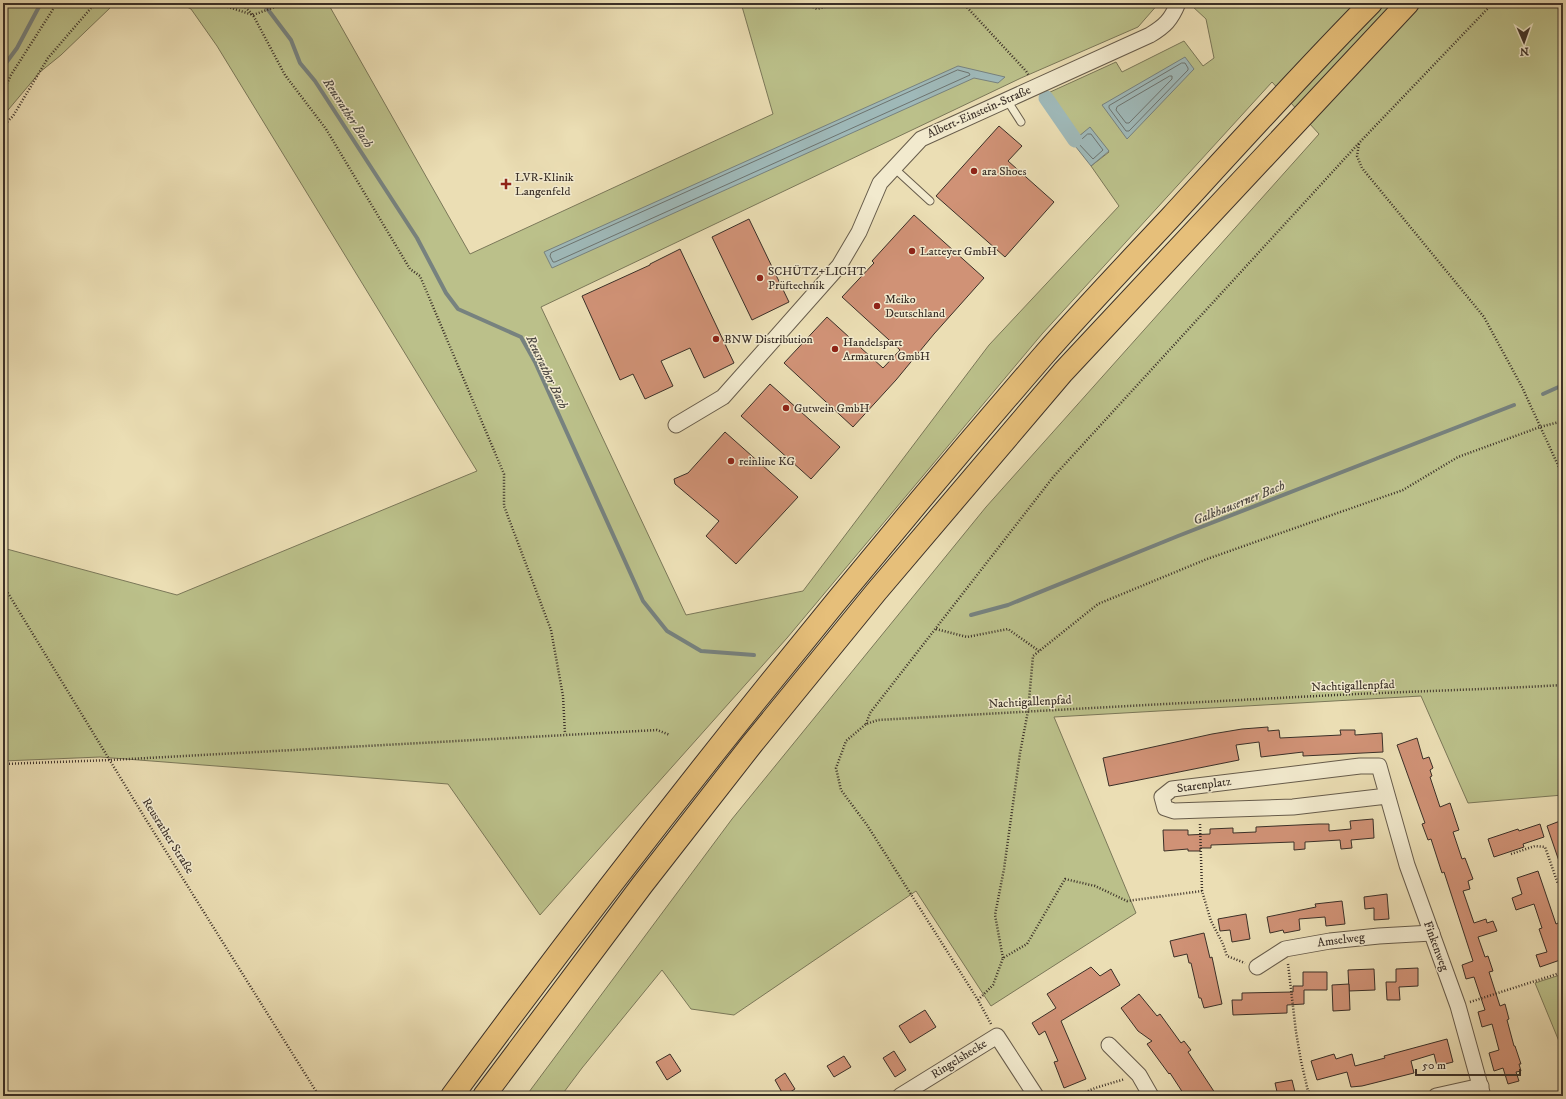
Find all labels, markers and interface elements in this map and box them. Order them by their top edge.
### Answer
north arrow [1504,22,1544,62]
text: N [1520,44,1529,58]
water label: Reusrather Bach [319,74,377,151]
street label: Albert-Einstein-Straße [925,82,1033,142]
place label: ara Shoes [982,164,1027,179]
marker: ara Shoes [969,166,979,176]
place label: LVR-Klinik Langenfeld [515,170,574,199]
marker: LVR-Klinik Langenfeld [500,178,512,190]
place label: Latteyer GmbH [920,244,997,259]
marker: Latteyer GmbH [907,246,917,256]
place label: SCHÜTZ+LICHT Prüftechnik [768,264,866,293]
marker: SCHÜTZ+LICHT Prüftechnik [755,273,765,283]
place label: Meiko Deutschland [885,292,945,321]
marker: Meiko Deutschland [872,301,882,311]
water label: Reusrather Bach [522,332,572,412]
place label: BNW Distribution [724,332,814,347]
marker: BNW Distribution [711,334,721,344]
place label: Handelspart Armaturen GmbH [843,335,930,364]
marker: Handelspart Armaturen GmbH [830,344,840,354]
place label: Gutwein GmbH [794,401,870,416]
marker: Gutwein GmbH [781,403,791,413]
place label: reinline KG [739,454,795,469]
marker: reinline KG [726,456,736,466]
water label: Galkhauserner Bach [1191,477,1287,529]
street label: Nachtigallenpfad [1311,677,1395,695]
street label: Nachtigallenpfad [988,692,1072,712]
street label: Starenplatz [1176,774,1232,796]
street label: Reusrather Straße [139,795,197,877]
street label: Finkenweg [1420,919,1452,973]
street label: Amselweg [1316,930,1366,950]
street label: Ringelshecke [928,1036,990,1082]
scale bar [1416,1051,1520,1077]
text: 50 m [1422,1058,1446,1073]

